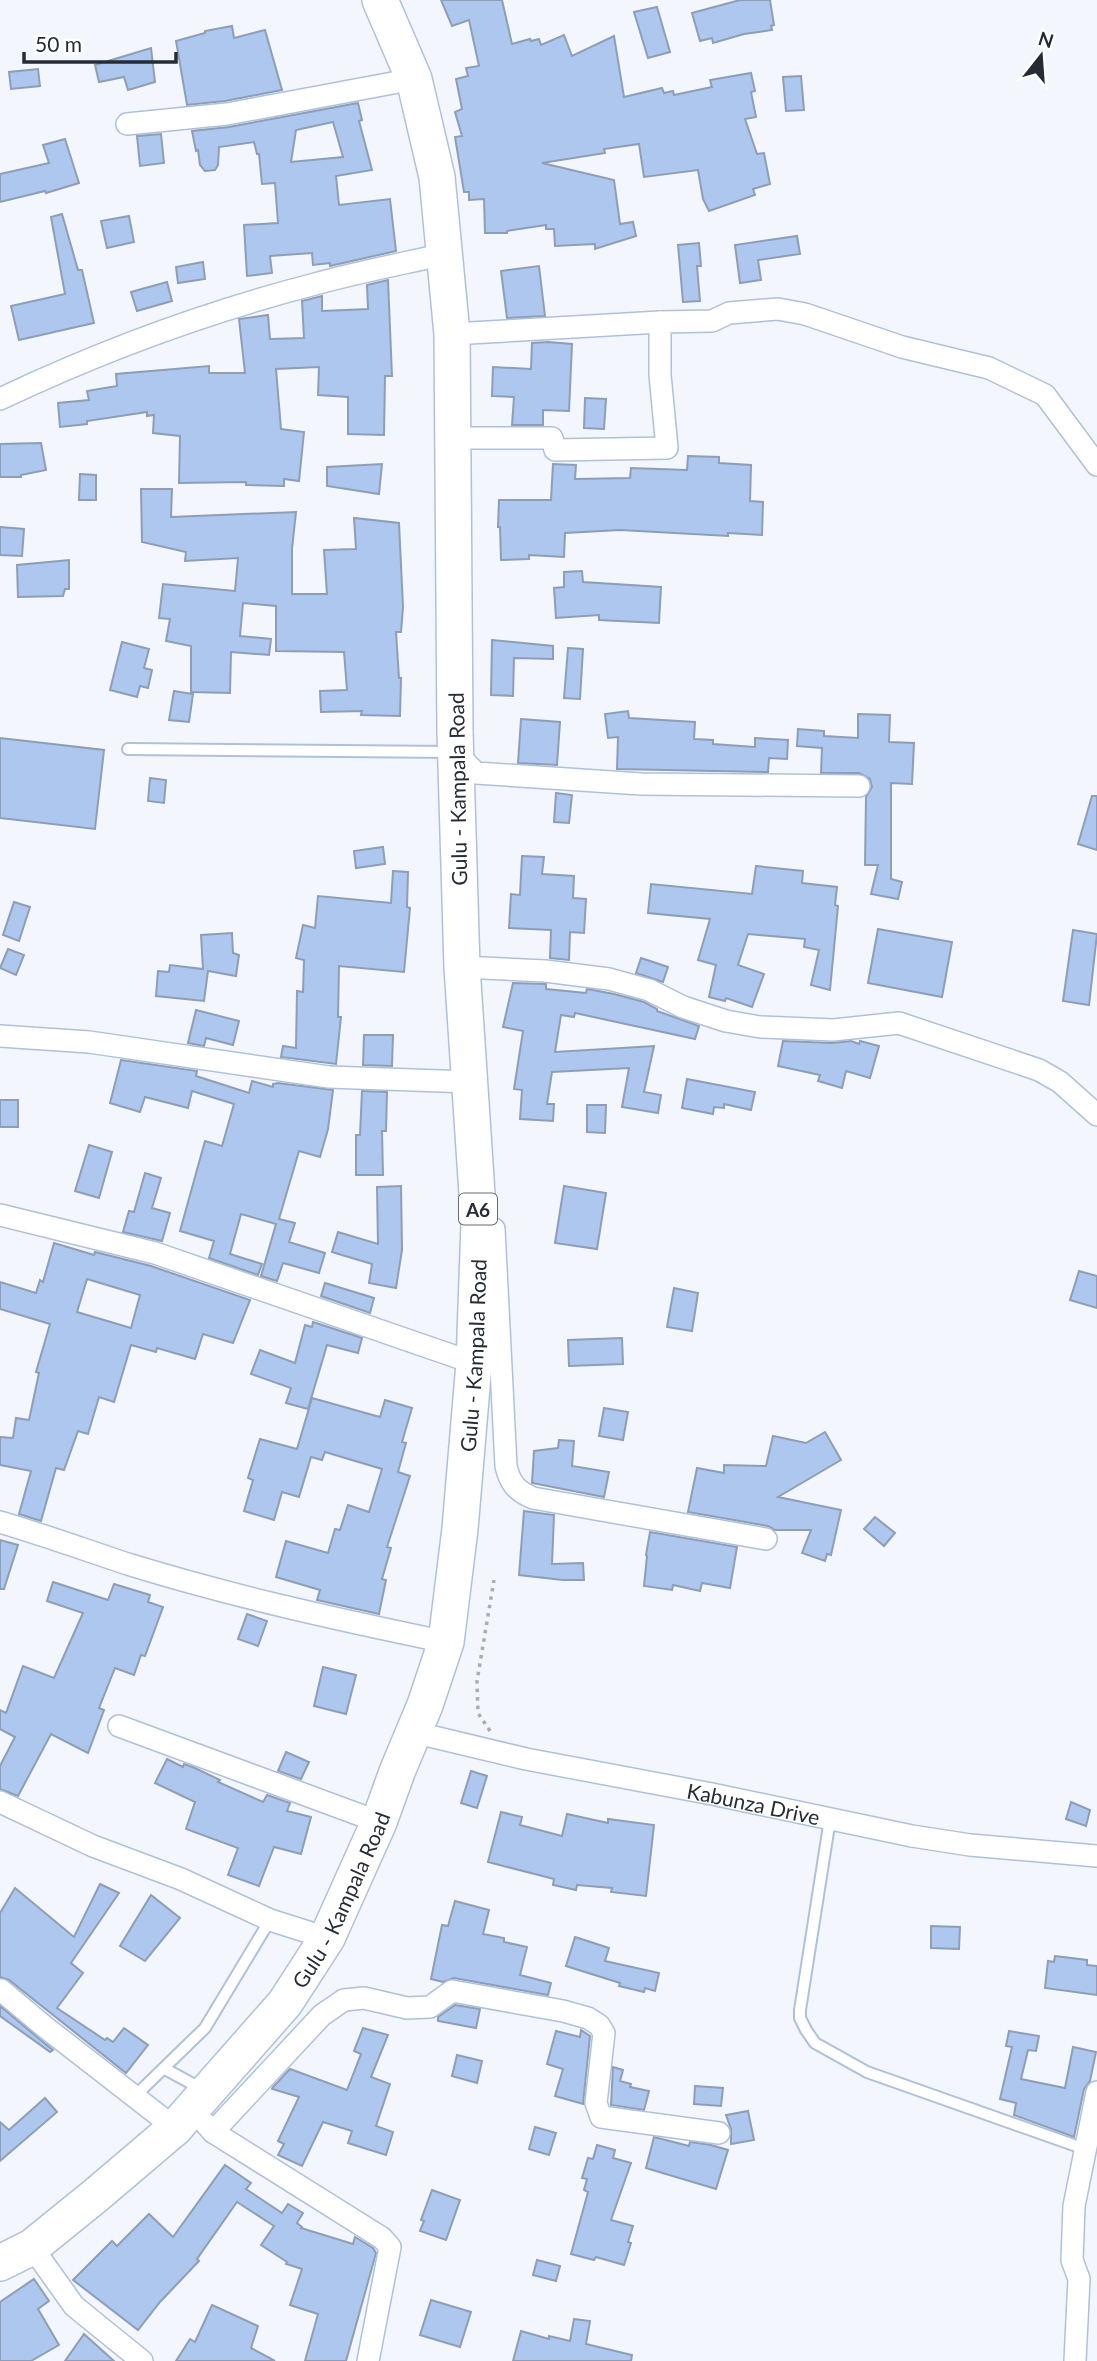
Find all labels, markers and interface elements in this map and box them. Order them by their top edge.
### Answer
scale bar [24,21,177,65]
north arrow [1006,21,1076,91]
text: N [1036,26,1056,52]
text: 50 m [35,31,82,56]
street label: Gulu - Kampala Road [443,692,471,886]
road number: A6 [459,1194,497,1224]
street label: Gulu - Kampala Road [454,1258,490,1453]
street label: Kabunza Drive [685,1777,822,1829]
street label: Gulu - Kampala Road [286,1809,394,1992]

